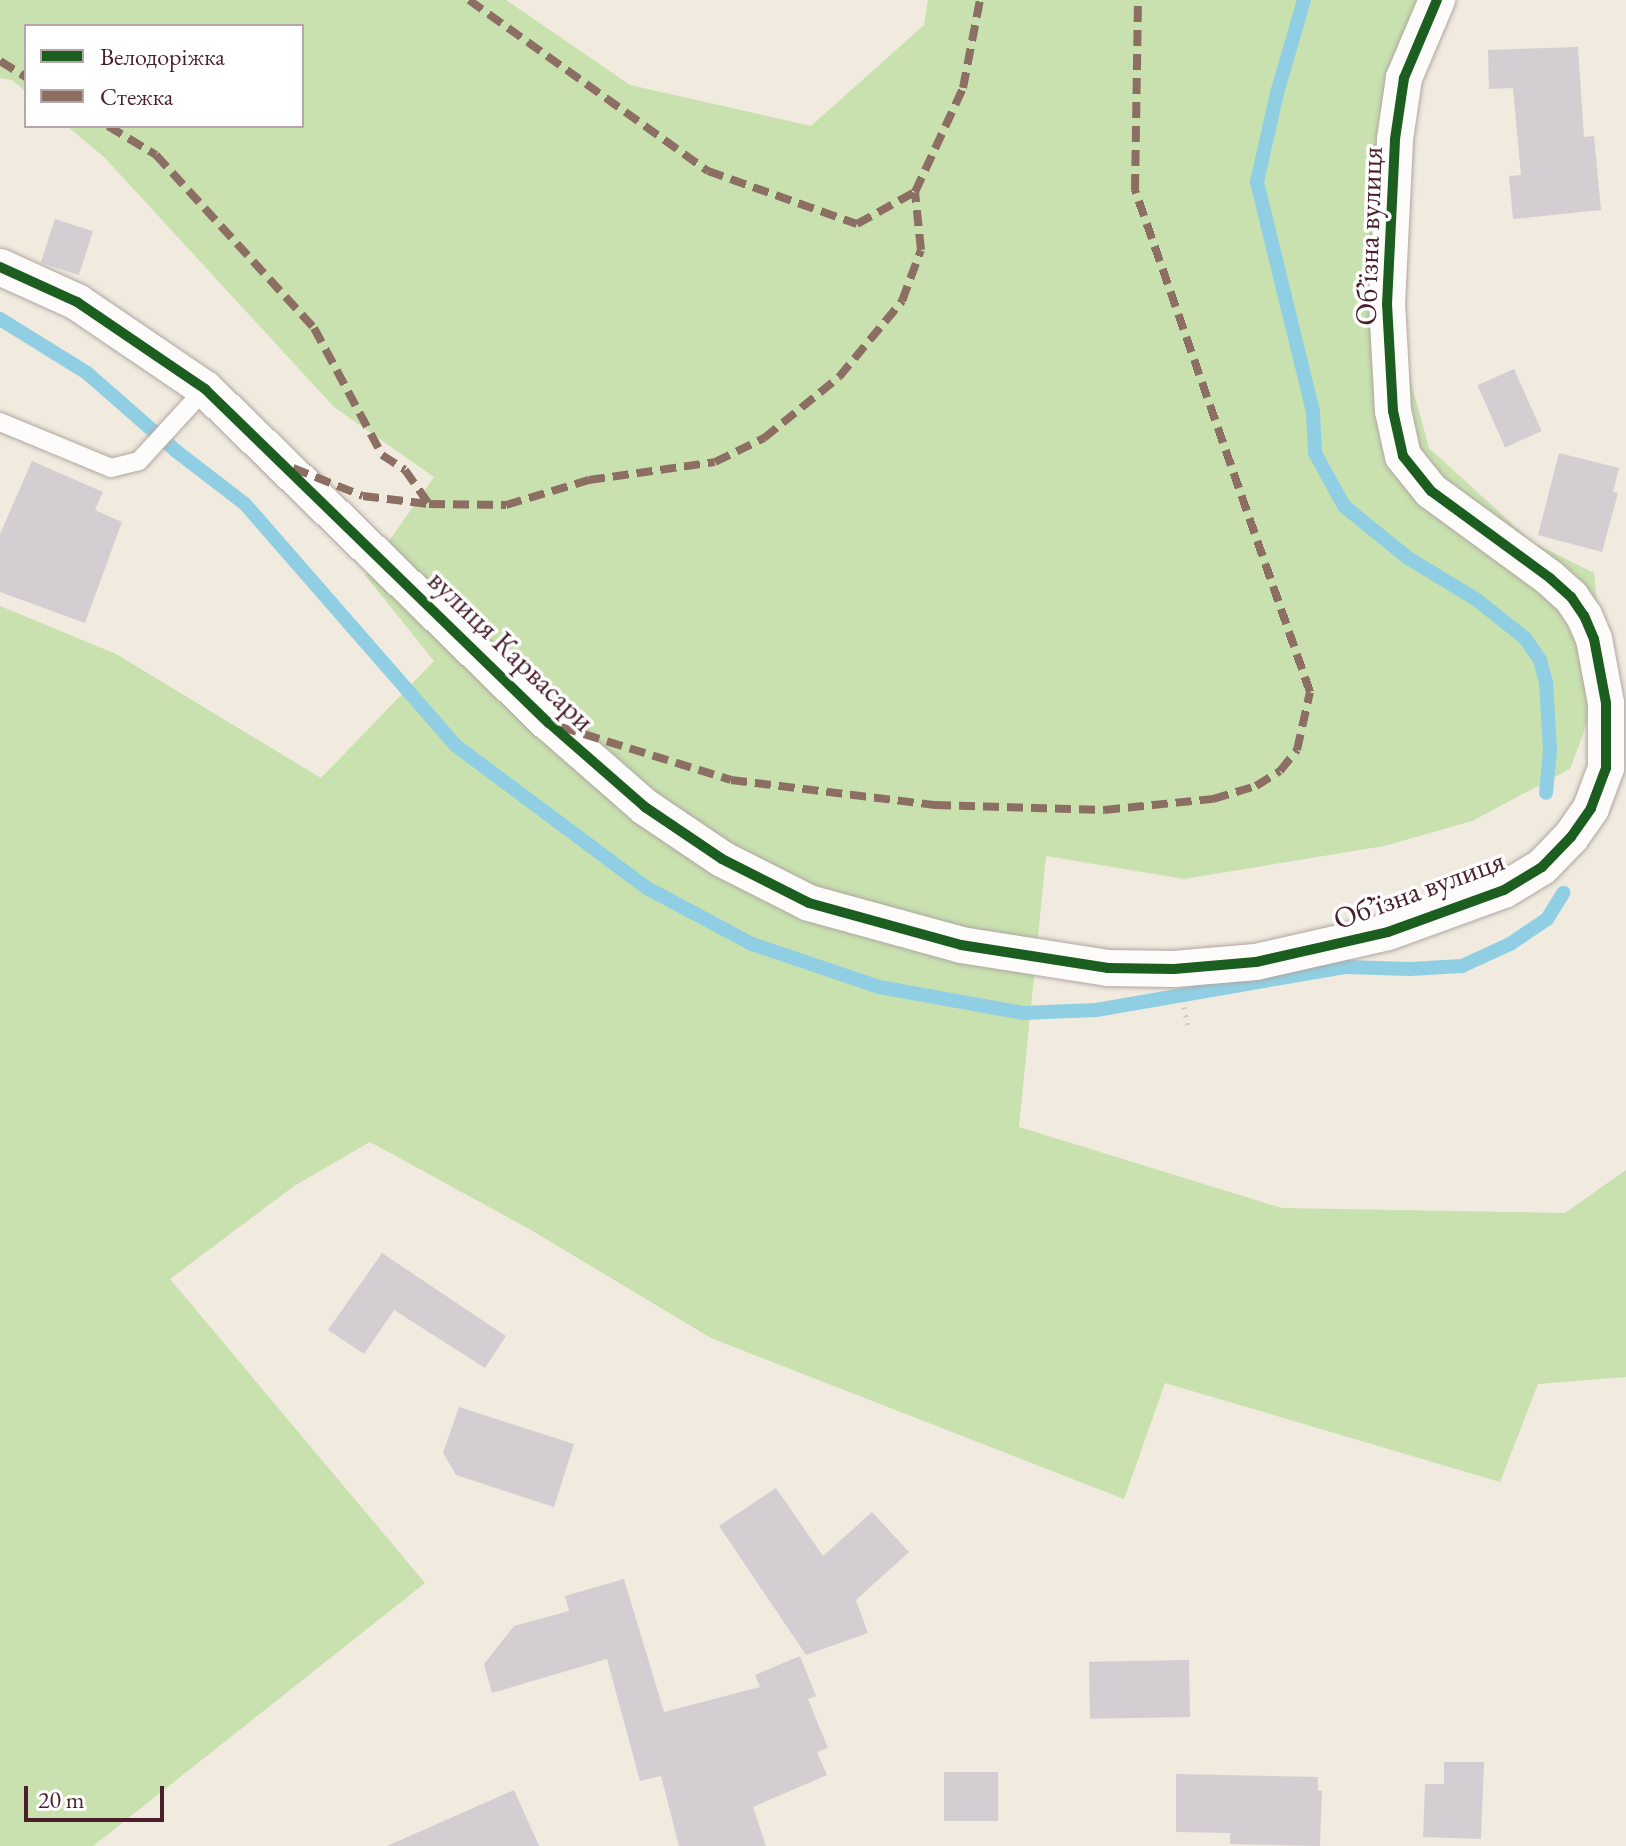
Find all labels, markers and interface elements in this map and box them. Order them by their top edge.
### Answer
legend [24,24,304,128]
text: Велодоріжка [100,41,225,72]
text: Стежка [100,81,173,112]
street label: Обʼїзна вулиця [1348,146,1390,326]
street label: вулиця Карвасари [420,563,602,739]
street label: Обʼїзна вулиця [1329,842,1509,938]
scale bar [28,1770,168,1820]
text: 20 m [38,1784,85,1815]

